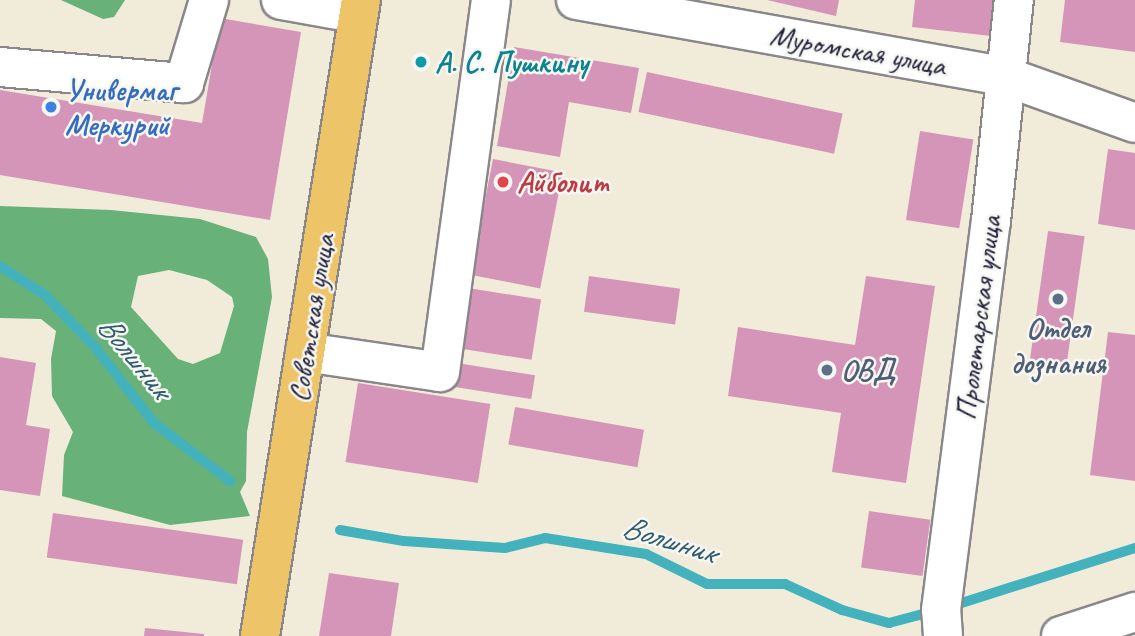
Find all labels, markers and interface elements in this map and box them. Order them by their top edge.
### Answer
street label: Муромская улица [766,17,950,83]
place label: А. С. Пушкину [435,44,588,80]
marker: А. С. Пушкину [413,54,429,70]
place label: Универмаг Меркурий [65,72,177,142]
marker: Универмаг Меркурий [43,99,59,115]
place label: Айболит [517,164,609,200]
marker: Айболит [495,174,511,190]
street label: Пролетарская улица [947,213,1009,423]
street label: Советская улица [280,230,342,406]
marker: Отдел дознания [1050,291,1066,307]
water label: Волшник [89,308,179,406]
place label: Отдел дознания [1010,310,1106,380]
place label: ОВД [841,352,896,388]
marker: ОВД [819,362,835,378]
water label: Волшник [618,508,720,572]

